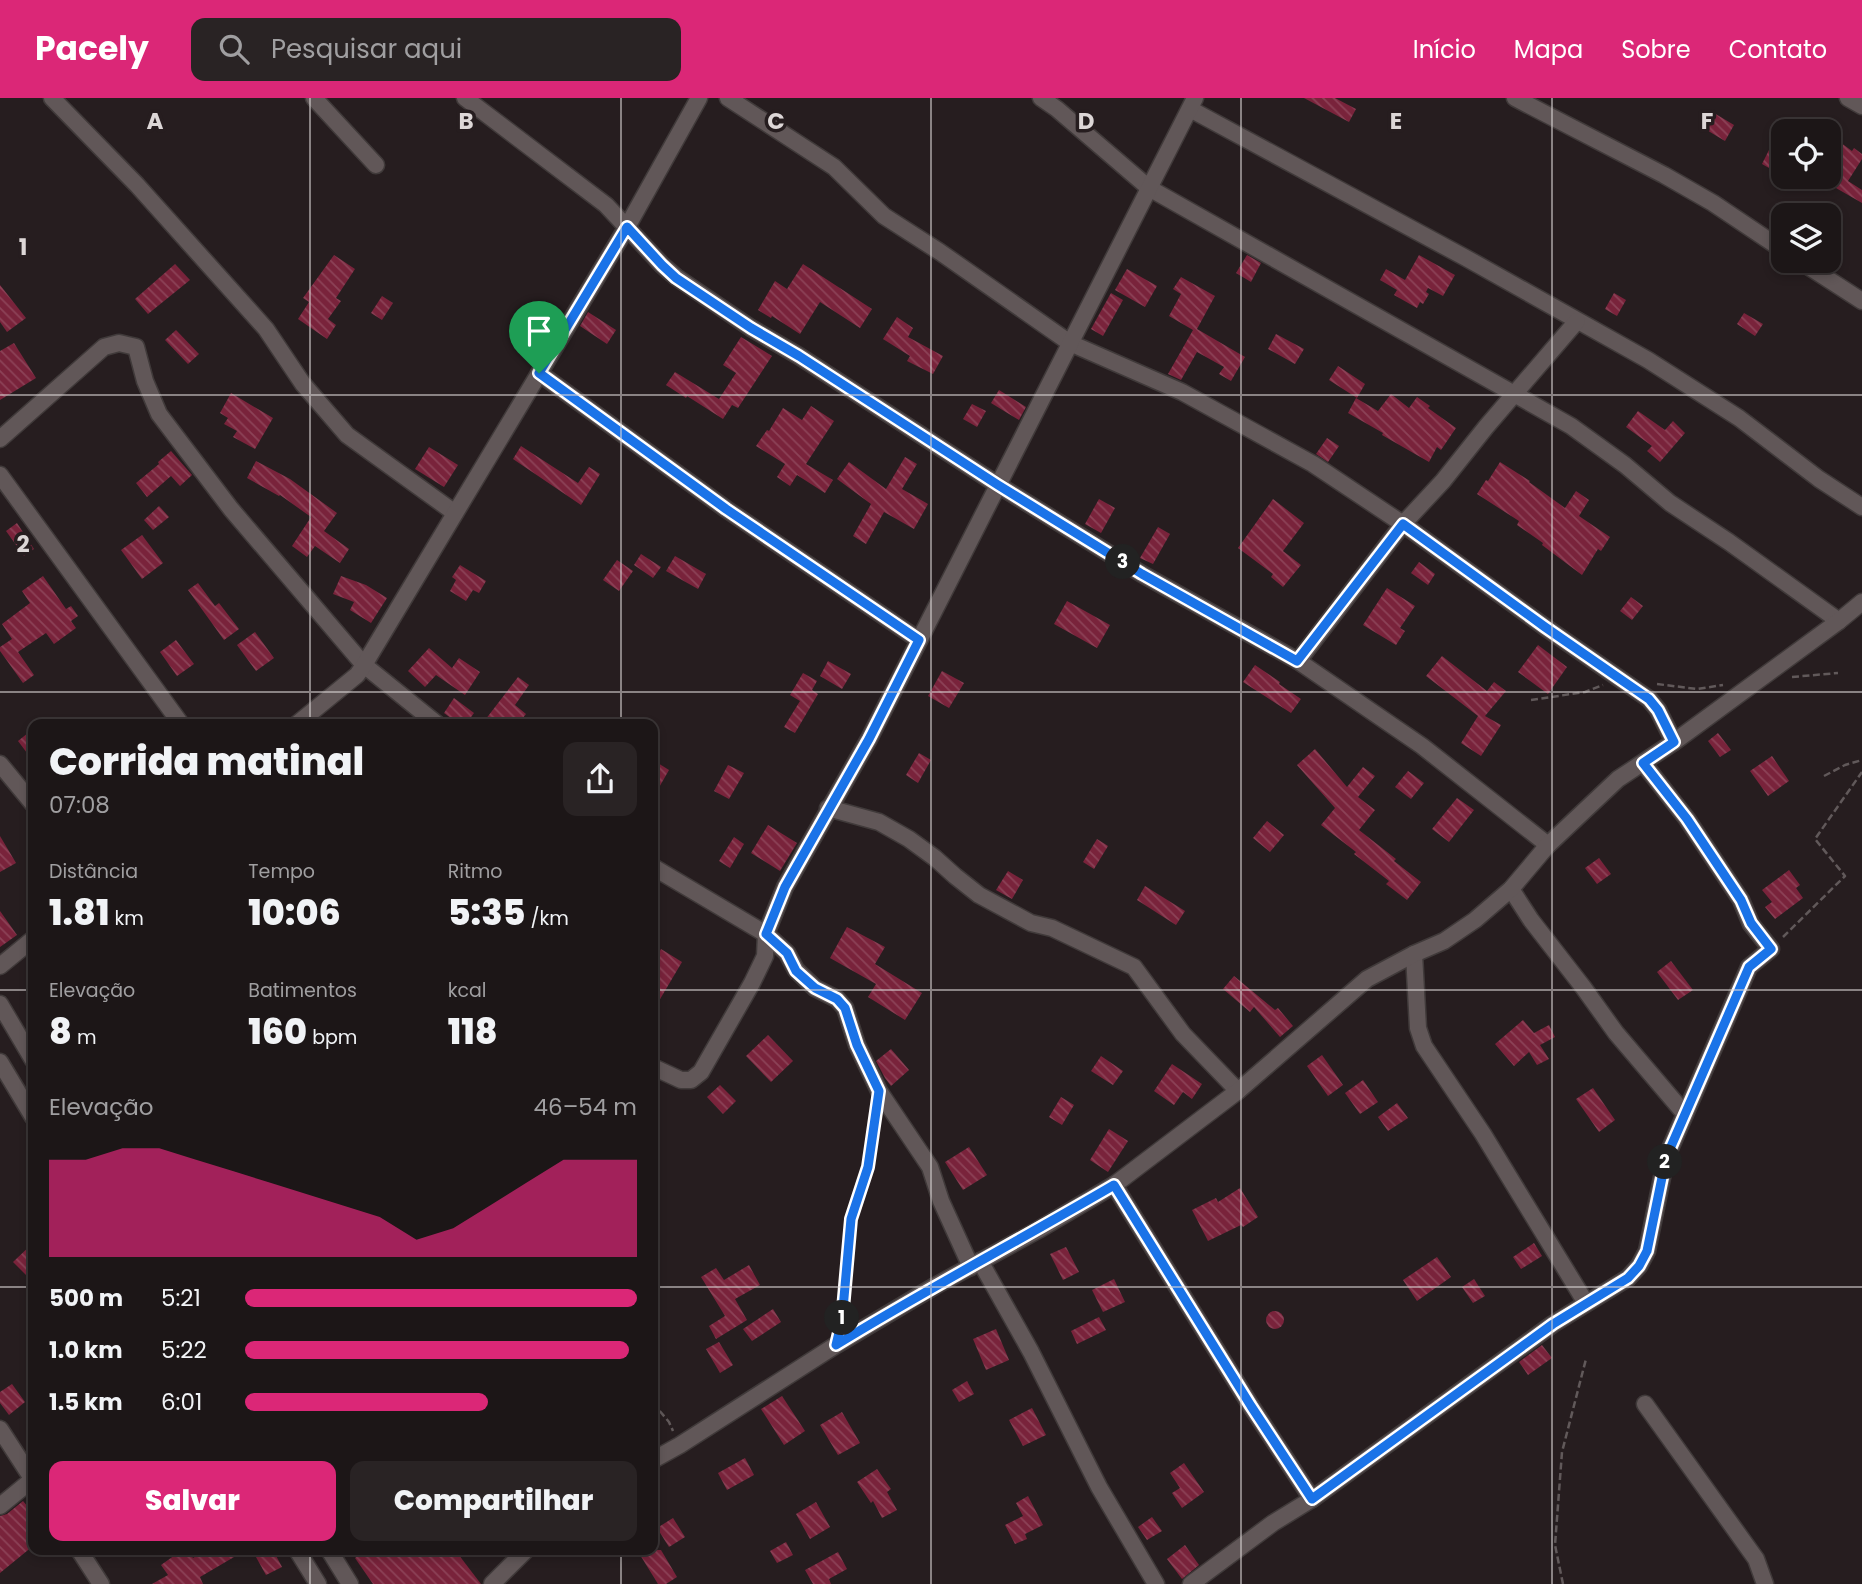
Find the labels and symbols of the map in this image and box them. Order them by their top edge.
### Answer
text: A [147,105,164,137]
text: B [458,105,474,137]
text: C [767,105,785,137]
text: D [1078,105,1094,137]
text: E [1390,105,1402,137]
text: F [1701,105,1713,137]
text: 1 [19,231,27,263]
pin [509,301,569,373]
text: 2 [16,528,30,560]
pin: 3 [1106,545,1140,580]
pin: 2 [1648,1144,1682,1180]
pin: 1 [824,1300,860,1336]

